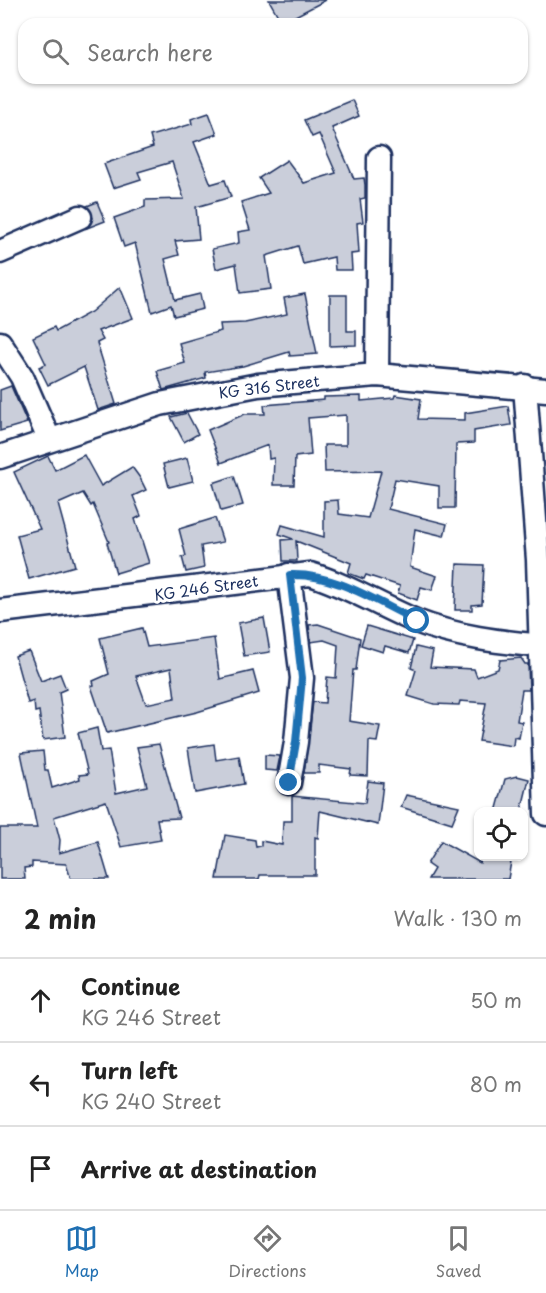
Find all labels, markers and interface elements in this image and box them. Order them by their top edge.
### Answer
search box [18,18,528,84]
icon: search [39,35,72,68]
text: Search here [87,35,213,68]
street label: KG 316 Street [217,368,321,404]
street label: KG 246 Street [152,568,260,606]
route start [403,607,429,633]
route end [275,769,301,795]
map controls [474,807,528,861]
button: locate [474,807,528,861]
text: 2 min [24,899,97,938]
text: Walk · 130 m [394,903,522,933]
text: Continue [81,969,180,1002]
icon: ahead [24,984,57,1017]
text: 50 m [470,985,522,1015]
text: KG 246 Street [81,1002,221,1032]
text: Turn left [81,1053,178,1086]
icon: left [24,1068,57,1101]
text: 80 m [470,1069,522,1099]
text: KG 240 Street [81,1086,221,1116]
icon: arrive [24,1152,57,1185]
text: Arrive at destination [81,1152,317,1185]
tab: Map [65,1222,99,1282]
tab: Directions [228,1222,306,1282]
tab: Saved [436,1222,481,1282]

